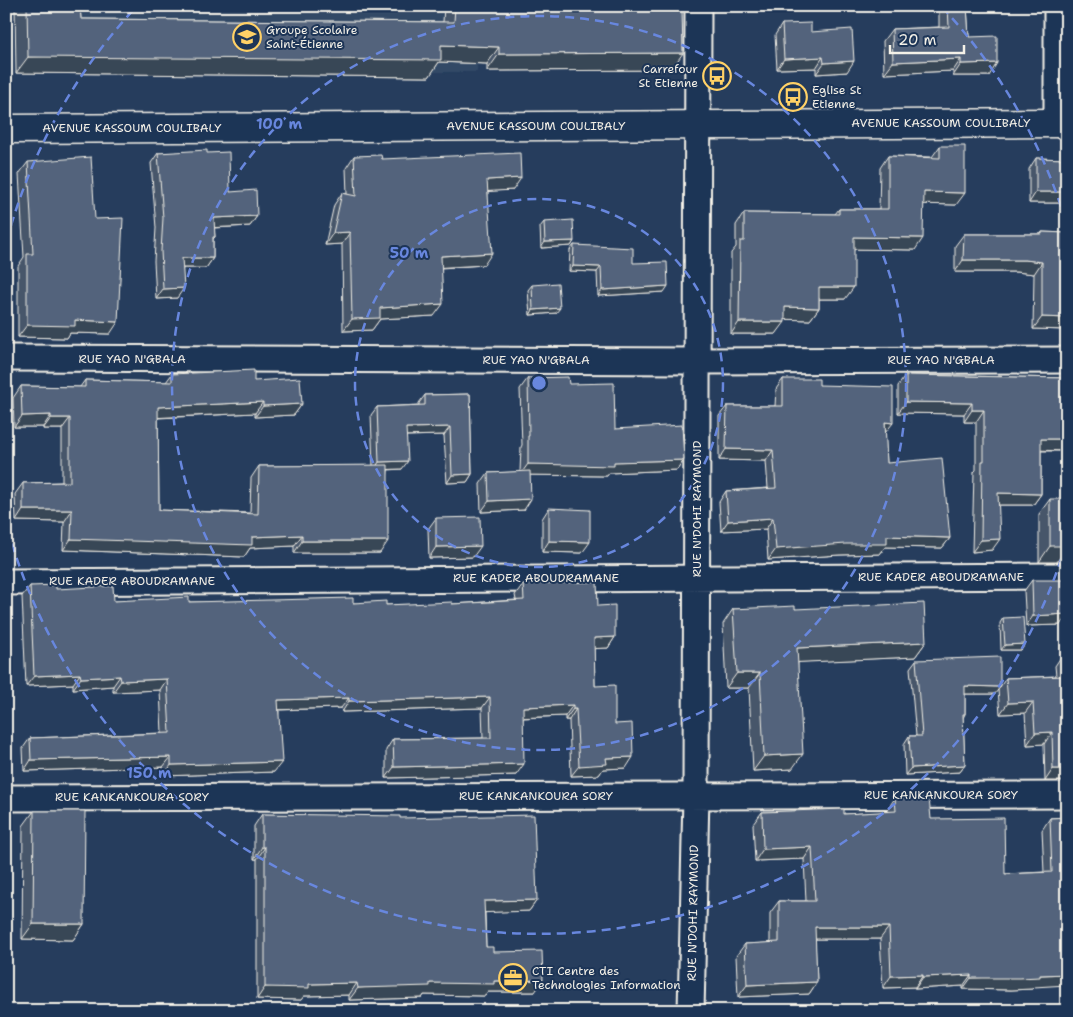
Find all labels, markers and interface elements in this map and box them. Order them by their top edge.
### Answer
school or university icon: Groupe Scolaire Saint-Étienne [232,22,262,52]
place label: Groupe Scolaire Saint-Étienne [266,22,358,52]
scale bar [890,22,964,54]
text: 20 m [898,30,937,50]
place label: Carrefour St Etienne [639,61,698,91]
bus stop icon: Carrefour St Etienne [702,61,732,91]
bus stop icon: Eglise St Etienne [778,82,808,112]
place label: Eglise St Etienne [812,82,862,112]
text: 100 m [256,114,302,134]
street label: AVENUE KASSOUM COULIBALY [851,115,1031,131]
street label: AVENUE KASSOUM COULIBALY [446,118,626,134]
street label: AVENUE KASSOUM COULIBALY [42,120,222,136]
text: 50 m [390,243,429,263]
street label: RUE YAO N'GBALA [78,351,186,367]
street label: RUE YAO N'GBALA [482,352,590,368]
street label: RUE YAO N'GBALA [887,352,995,368]
centre of rings [530,374,548,392]
street label: RUE N'DOHI RAYMOND [689,441,705,577]
street label: RUE KADER ABOUDRAMANE [858,569,1024,585]
street label: RUE KADER ABOUDRAMANE [453,570,619,586]
street label: RUE KADER ABOUDRAMANE [49,573,215,589]
text: 150 m [126,763,172,783]
street label: RUE KANKANKOURA SORY [864,787,1019,803]
street label: RUE KANKANKOURA SORY [459,788,614,804]
street label: RUE KANKANKOURA SORY [55,789,210,805]
street label: RUE N'DOHI RAYMOND [684,844,702,981]
office icon: CTI Centre des Technologies Information [498,963,528,993]
place label: CTI Centre des Technologies Information [532,963,681,993]

